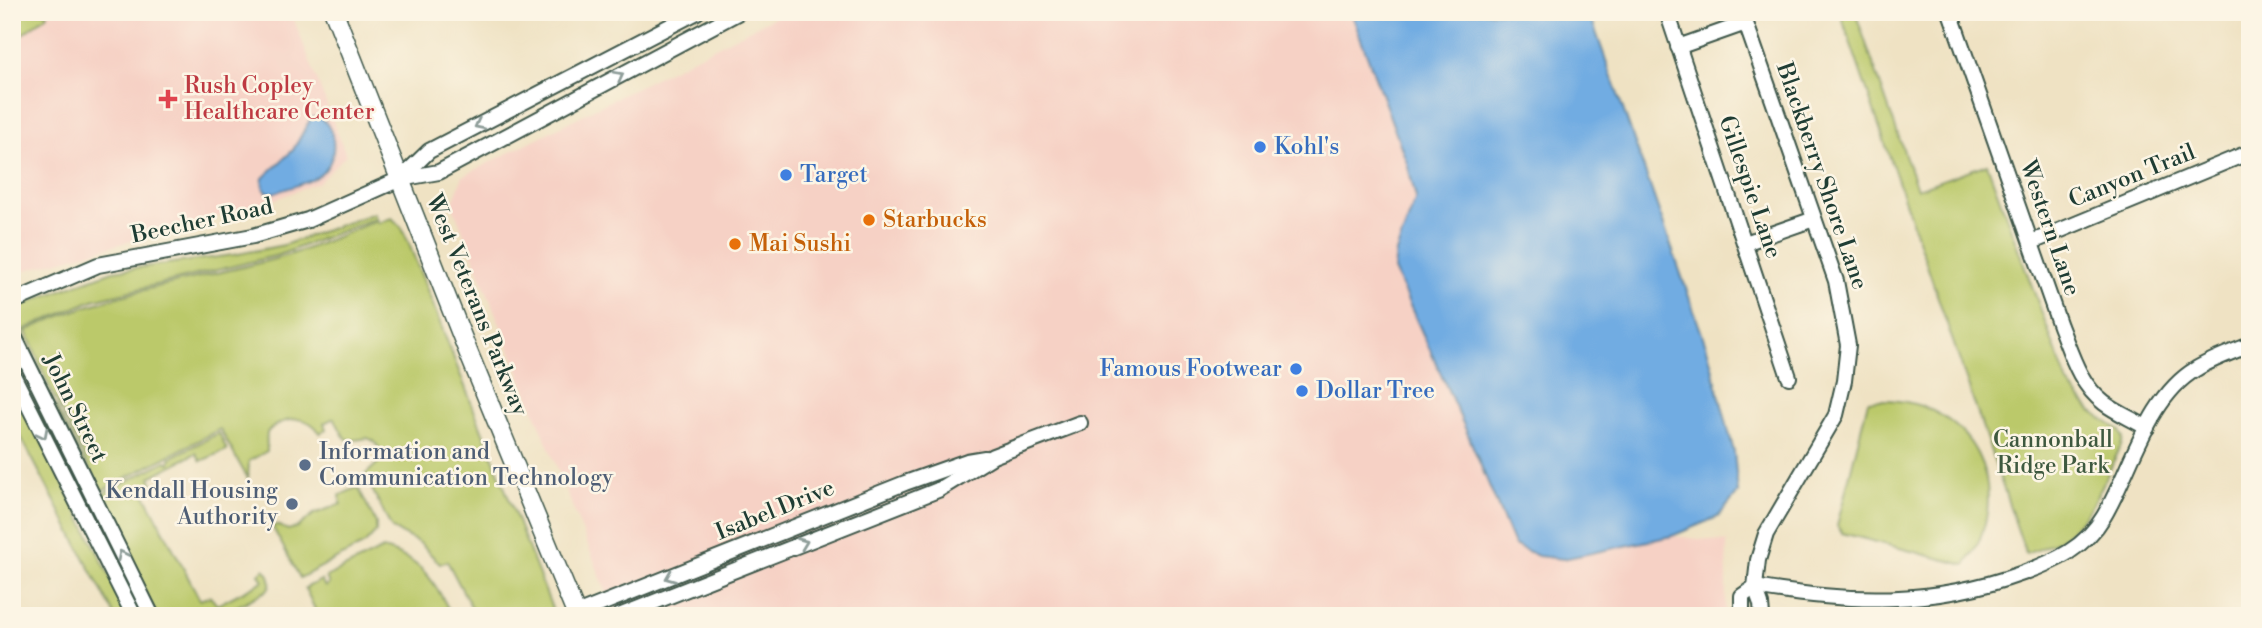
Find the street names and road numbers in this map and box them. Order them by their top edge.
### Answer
street label: Blackberry Shore Lane [1770,58,1874,293]
street label: Gillespie Lane [1712,112,1788,262]
street label: Canyon Trail [2065,138,2200,214]
street label: Western Lane [2013,155,2086,300]
street label: West Veterans Parkway [419,189,535,421]
street label: Beecher Road [128,192,275,250]
street label: John Street [36,348,113,467]
street label: Isabel Drive [712,474,838,546]

